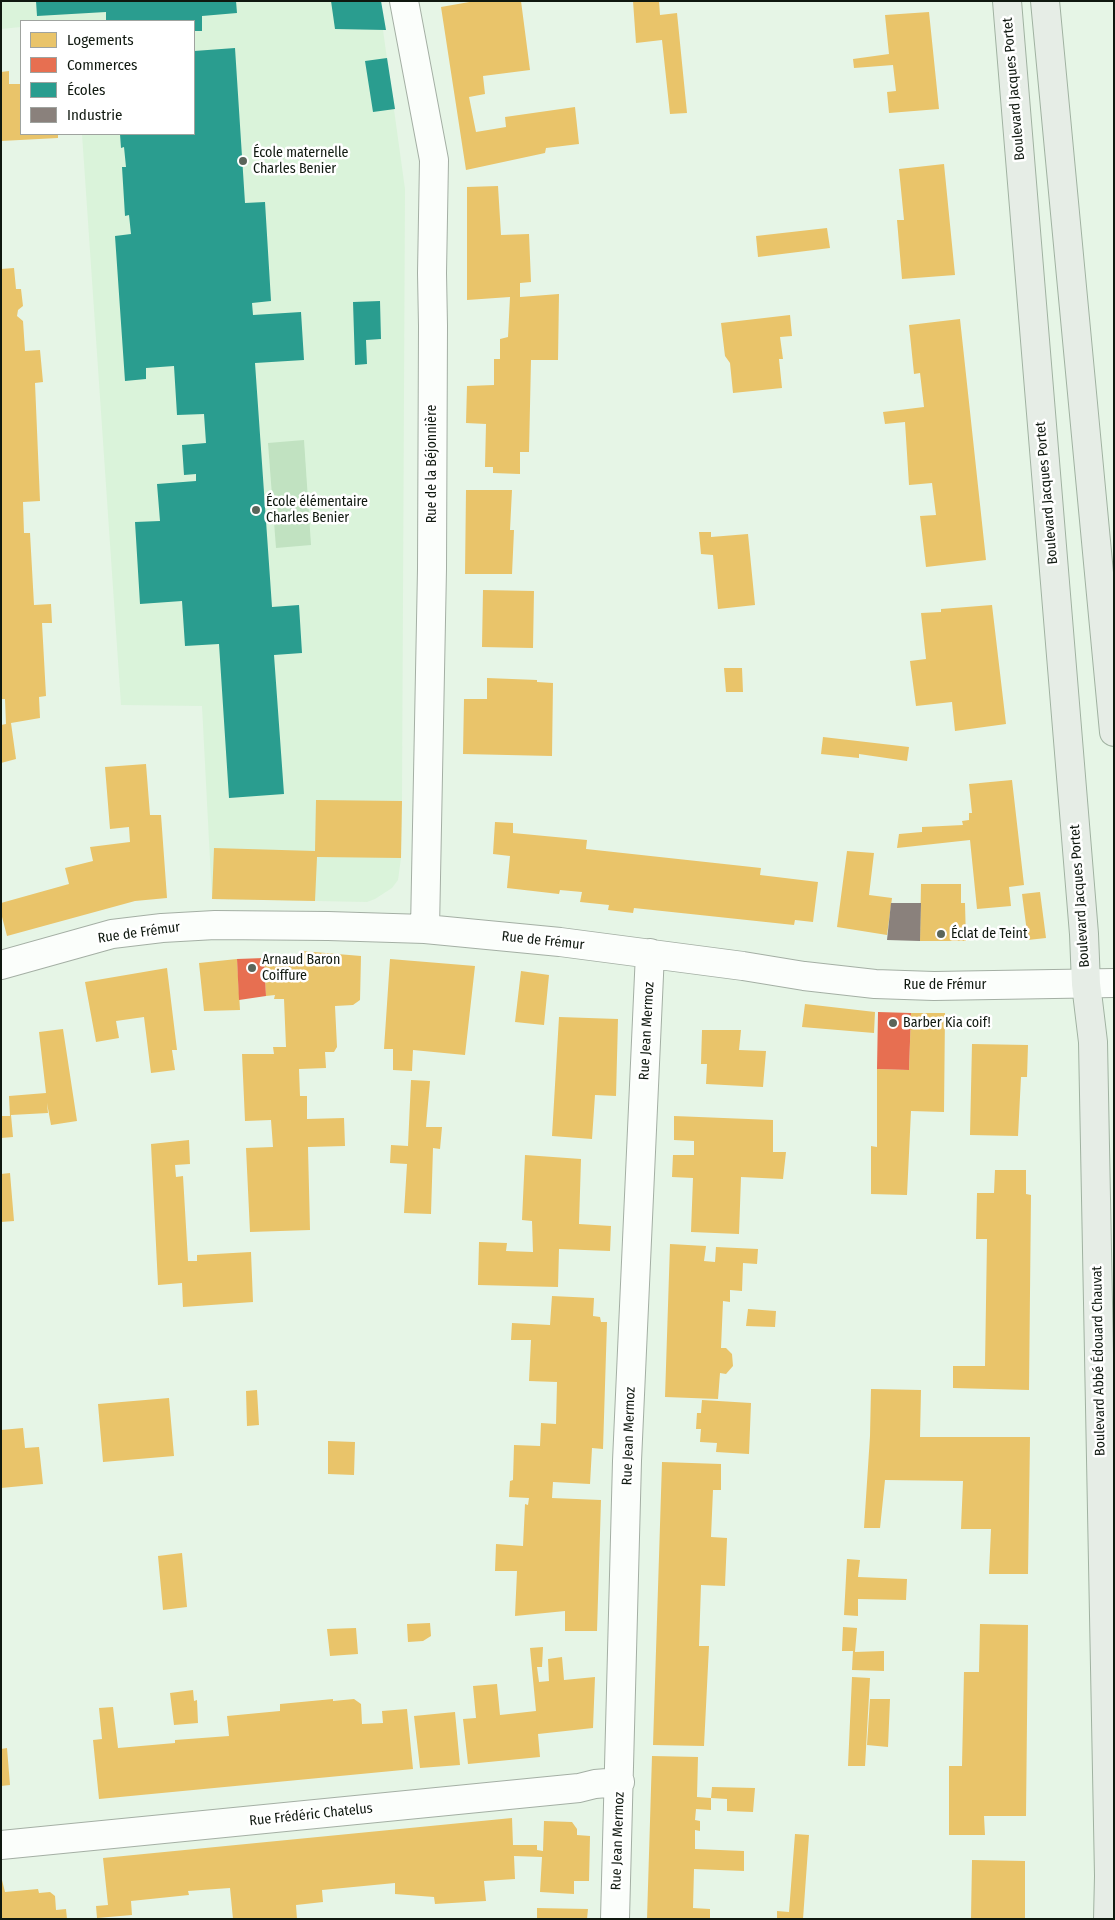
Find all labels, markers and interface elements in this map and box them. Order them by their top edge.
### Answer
street label: Boulevard Jacques Portet [999,17,1029,161]
legend [20,20,195,135]
text: Logements [67,31,134,49]
text: Commerces [67,56,137,74]
text: Écoles [67,81,105,99]
text: Industrie [67,106,122,124]
place label: École maternelle Charles Benier [253,145,349,178]
marker: École maternelle Charles Benier [237,155,249,167]
street label: Rue de la Béjonnière [424,405,440,523]
street label: Boulevard Jacques Portet [1032,421,1062,565]
place label: École élémentaire Charles Benier [266,494,368,526]
marker: École élémentaire Charles Benier [250,504,262,516]
street label: Boulevard Jacques Portet [1067,824,1093,968]
street label: Rue de Frémur [97,919,181,947]
place label: Éclat de Teint [951,926,1027,942]
street label: Rue de Frémur [501,928,585,954]
marker: Éclat de Teint [935,928,947,940]
place label: Arnaud Baron Coiffure [262,952,340,984]
marker: Arnaud Baron Coiffure [246,962,258,974]
street label: Rue de Frémur [904,977,986,993]
street label: Rue Jean Mermoz [636,981,658,1081]
place label: Barber Kia coif! [903,1015,991,1031]
marker: Barber Kia coif! [887,1017,899,1029]
street label: Boulevard Abbé Édouard Chauvat [1089,1266,1109,1456]
street label: Rue Jean Mermoz [619,1386,639,1486]
street label: Rue Jean Mermoz [608,1791,628,1891]
street label: Rue Frédéric Chatelus [249,1800,373,1830]

